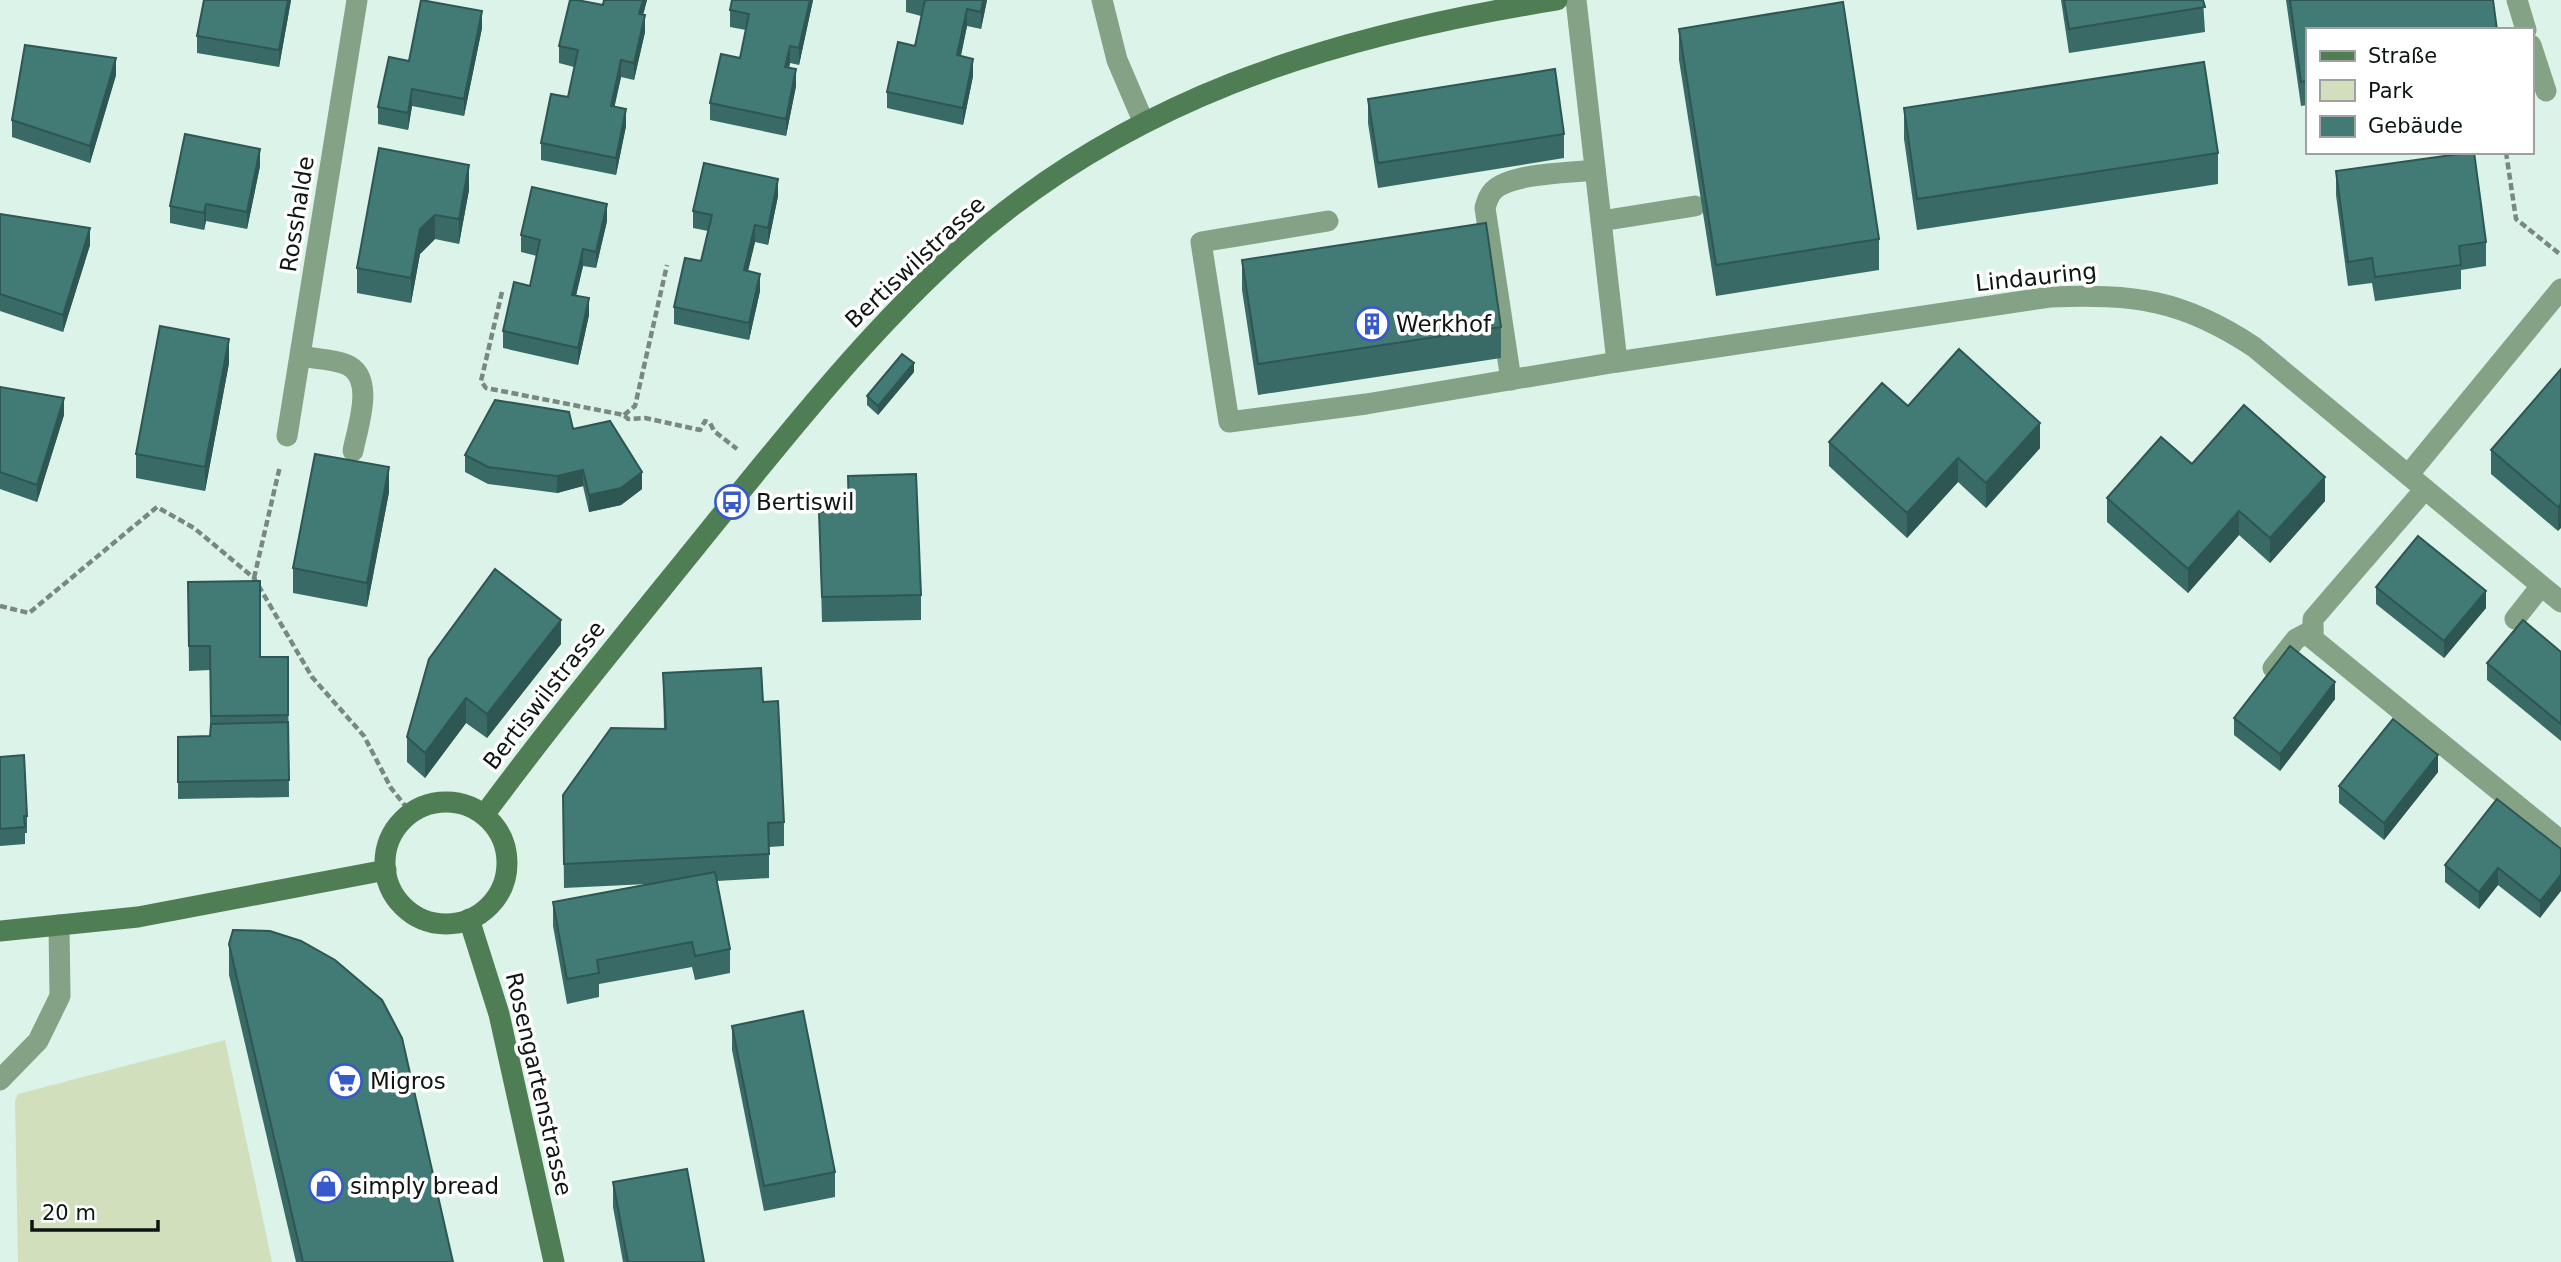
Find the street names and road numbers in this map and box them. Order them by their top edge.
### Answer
street label: Rosshalde [275,154,319,274]
street label: Bertiswilstrasse [840,191,990,333]
street label: Lindauring [1974,258,2098,296]
street label: Bertiswilstrasse [478,616,610,774]
street label: Rosengartenstrasse [501,970,577,1198]

